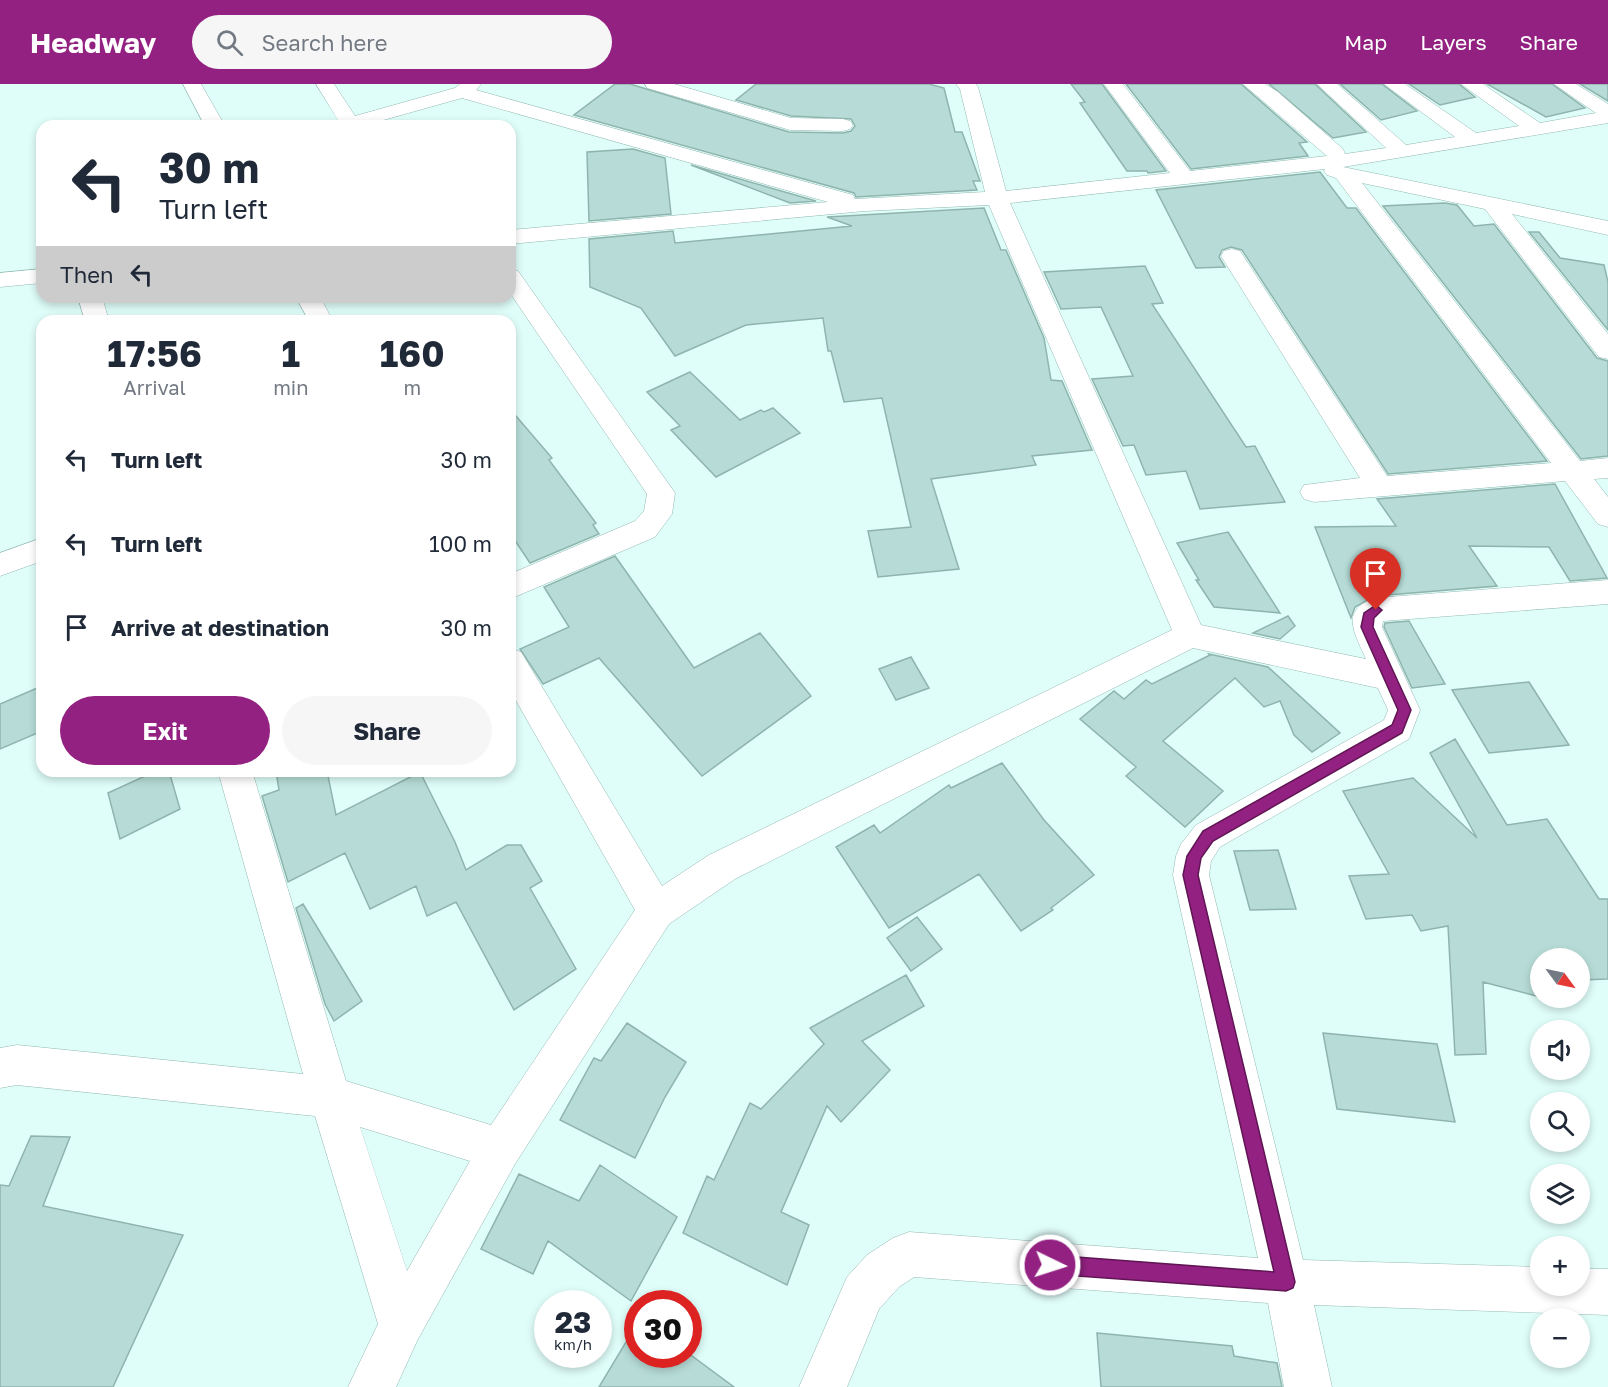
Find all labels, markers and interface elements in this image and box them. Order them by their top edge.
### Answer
search box [192,15,612,69]
text: Headway [30,26,156,59]
icon: search [213,26,246,59]
text: Search here [261,29,387,56]
text: Map [1344,29,1387,55]
text: Layers [1420,29,1487,55]
text: Share [1520,29,1578,55]
text: 30 m [159,142,259,192]
icon: left [60,144,138,222]
text: Turn left [159,193,268,225]
icon: left [125,258,158,291]
text: Then [60,261,113,288]
text: 17:56 [107,332,202,375]
text: 1 [282,332,300,375]
text: 160 [380,332,445,375]
text: Arrival [123,375,186,399]
text: min [273,375,309,399]
text: m [403,375,421,399]
icon: left [60,443,93,476]
text: Turn left [111,446,202,473]
text: 30 m [441,446,492,473]
icon: left [60,527,93,560]
text: Turn left [111,530,202,557]
text: 100 m [429,530,492,557]
pin [1350,548,1401,610]
icon: arrive [1359,557,1392,590]
icon: arrive [60,611,93,644]
text: Arrive at destination [111,614,329,641]
text: 30 m [441,614,492,641]
button: Exit [60,696,270,765]
button: Share [282,696,492,765]
north arrow [1530,948,1590,1008]
map controls [1530,948,1590,1368]
button: sound [1530,1020,1590,1080]
button: search [1530,1092,1590,1152]
button: layers [1530,1164,1590,1224]
position arrow [1018,1233,1082,1297]
button: + [1530,1236,1590,1296]
speed limit sign: 30 [624,1290,702,1368]
text: 23 [555,1304,591,1340]
button: − [1530,1308,1590,1368]
text: km/h [554,1335,592,1353]

